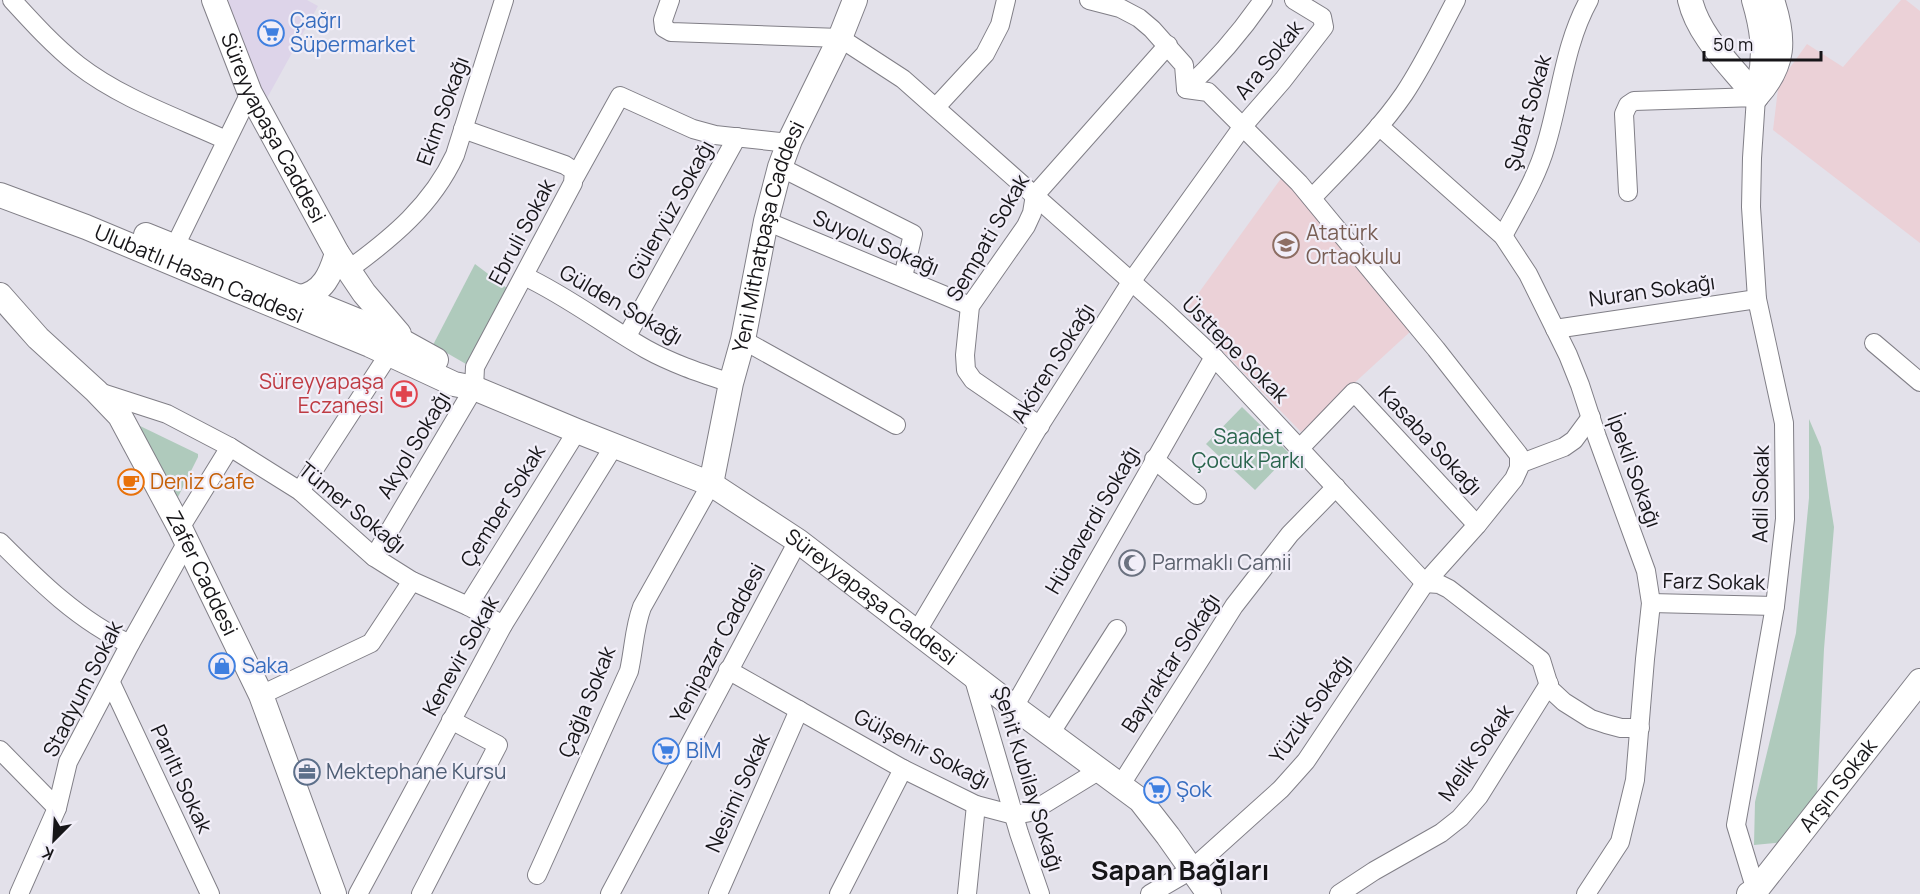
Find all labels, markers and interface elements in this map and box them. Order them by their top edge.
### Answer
place label: Çağrı Süpermarket [290,6,416,58]
street label: Ara Sokak [1228,14,1309,105]
supermarket icon: Çağrı Süpermarket [256,18,286,48]
scale bar [1704,24,1821,62]
street label: Süreyyapaşa Caddesi [215,29,333,227]
text: 50 m [1713,32,1753,56]
street label: Şubat Sokak [1497,51,1557,174]
street label: Ekim Sokağı [409,52,475,169]
street label: Yeni Mithatpaşa Caddesi [725,116,810,356]
street label: Güleryüz Sokağı [620,135,720,284]
street label: Sempati Sokak [939,168,1035,306]
street label: Ebruli Sokak [481,173,561,289]
street label: Suyolu Sokağı [809,203,944,281]
street label: Ulubatlı Hasan Caddesi [90,217,308,329]
place label: Atatürk Ortaokulu [1306,218,1402,270]
school or university icon: Atatürk Ortaokulu [1271,230,1301,260]
street label: Gülden Sokağı [555,257,688,351]
street label: Nuran Sokağı [1587,267,1717,313]
street label: Üsttepe Sokak [1176,290,1296,409]
street label: Akören Sokağı [1004,297,1100,428]
place label: Süreyyapaşa Eczanesi [259,367,384,419]
pharmacy icon: Süreyyapaşa Eczanesi [389,379,419,409]
street label: Kasaba Sokağı [1373,380,1489,501]
street label: Akyol Sokağı [370,386,456,503]
street label: İpekli Sokağı [1601,410,1668,531]
park label: Saadet Çocuk Parkı [1192,422,1304,474]
street label: Çember Sokak [453,439,551,572]
street label: Hüdaverdi Sokağı [1038,440,1146,599]
street label: Adil Sokak [1745,444,1775,543]
street label: Tümer Sokağı [293,455,412,559]
cafe icon: Deniz Cafe [116,467,146,497]
place label: Deniz Cafe [150,467,255,495]
street label: Zafer Caddesi [160,506,245,640]
street label: Süreyyapaşa Caddesi [780,522,963,671]
mosque icon: Parmaklı Camii [1117,548,1147,578]
place label: Parmaklı Camii [1152,548,1292,576]
street label: Yenipazar Caddesi [663,558,771,727]
street label: Farz Sokak [1662,566,1766,596]
street label: Bayraktar Sokağı [1115,587,1226,738]
street label: Kenevir Sokak [416,590,505,720]
street label: Stadyum Sokak [36,615,129,761]
street label: Çağla Sokak [551,641,621,761]
street label: Yüzük Sokağı [1262,649,1358,768]
shop icon: Saka [207,651,237,681]
place label: Saka [242,651,289,679]
street label: Şehit Kubilay Sokağı [987,682,1071,875]
street label: Melik Sokak [1432,698,1519,806]
street label: Gülşehir Sokağı [850,702,995,795]
street label: Parıltı Sokak [145,720,219,838]
street label: Nesimi Sokak [698,728,776,856]
street label: Arşın Sokak [1792,732,1883,837]
supermarket icon: BİM [651,736,681,766]
place label: BİM [686,736,721,764]
office icon: Mektephane Kursu [292,757,322,787]
place label: Mektephane Kursu [326,757,507,785]
supermarket icon: Şok [1142,775,1172,805]
place label: Şok [1176,775,1212,803]
north arrow [24,810,84,870]
text: K [38,841,57,866]
district label: Sapan Bağları [1091,851,1269,888]

